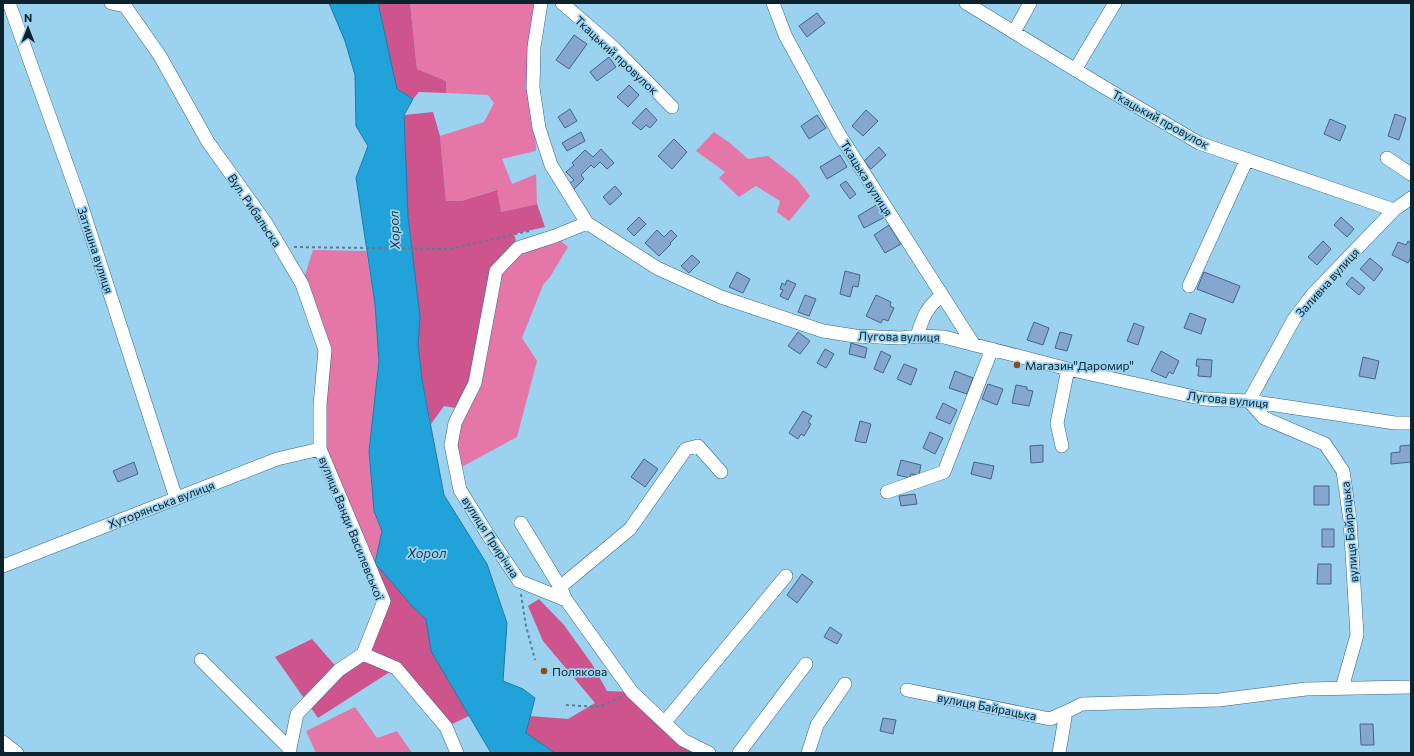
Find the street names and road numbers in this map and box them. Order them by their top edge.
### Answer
street label: Ткацький провулок [572,13,662,98]
street label: Ткацький провулок [1110,87,1212,152]
street label: Ткацька вулиця [838,138,896,218]
street label: Вул. Рибальска [225,171,285,249]
street label: Затишна вулиця [75,205,117,295]
street label: Заливна вулиця [1292,245,1362,319]
street label: Лугова вулиця [858,328,940,344]
street label: Лугова вулиця [1187,388,1269,410]
street label: вулиця Ванди Василевської [317,454,388,603]
street label: Хуторянська вулиця [106,477,216,531]
street label: вулиця Байрацька [1338,481,1360,583]
street label: вулиця Прирічна [460,494,522,580]
street label: вулиця Байрацька [936,689,1038,723]

